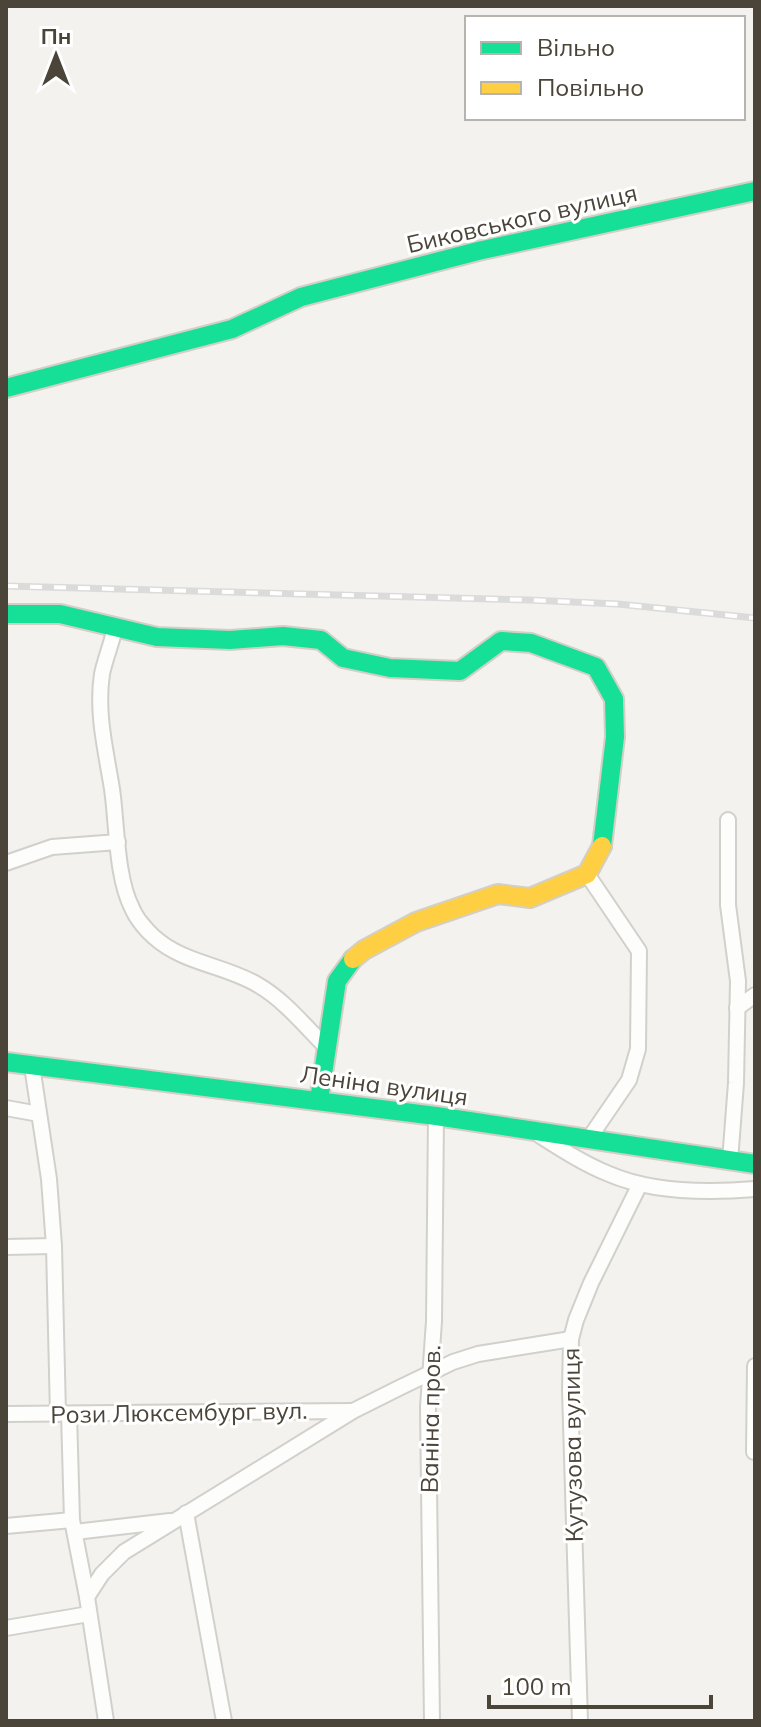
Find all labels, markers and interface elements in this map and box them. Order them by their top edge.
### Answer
north arrow [16,16,96,96]
legend [465,16,745,120]
text: Пн [41,22,71,50]
text: Вільно [537,32,615,62]
text: Повільно [537,72,644,102]
street label: Биковського вулиця [404,177,640,259]
street label: Леніна вулиця [298,1058,470,1112]
street label: Ваніна пров. [414,1345,446,1493]
street label: Кутузова вулиця [555,1348,589,1542]
street label: Рози Люксембург вул. [50,1395,308,1429]
scale bar [489,1659,711,1709]
text: 100 m [501,1671,572,1701]

